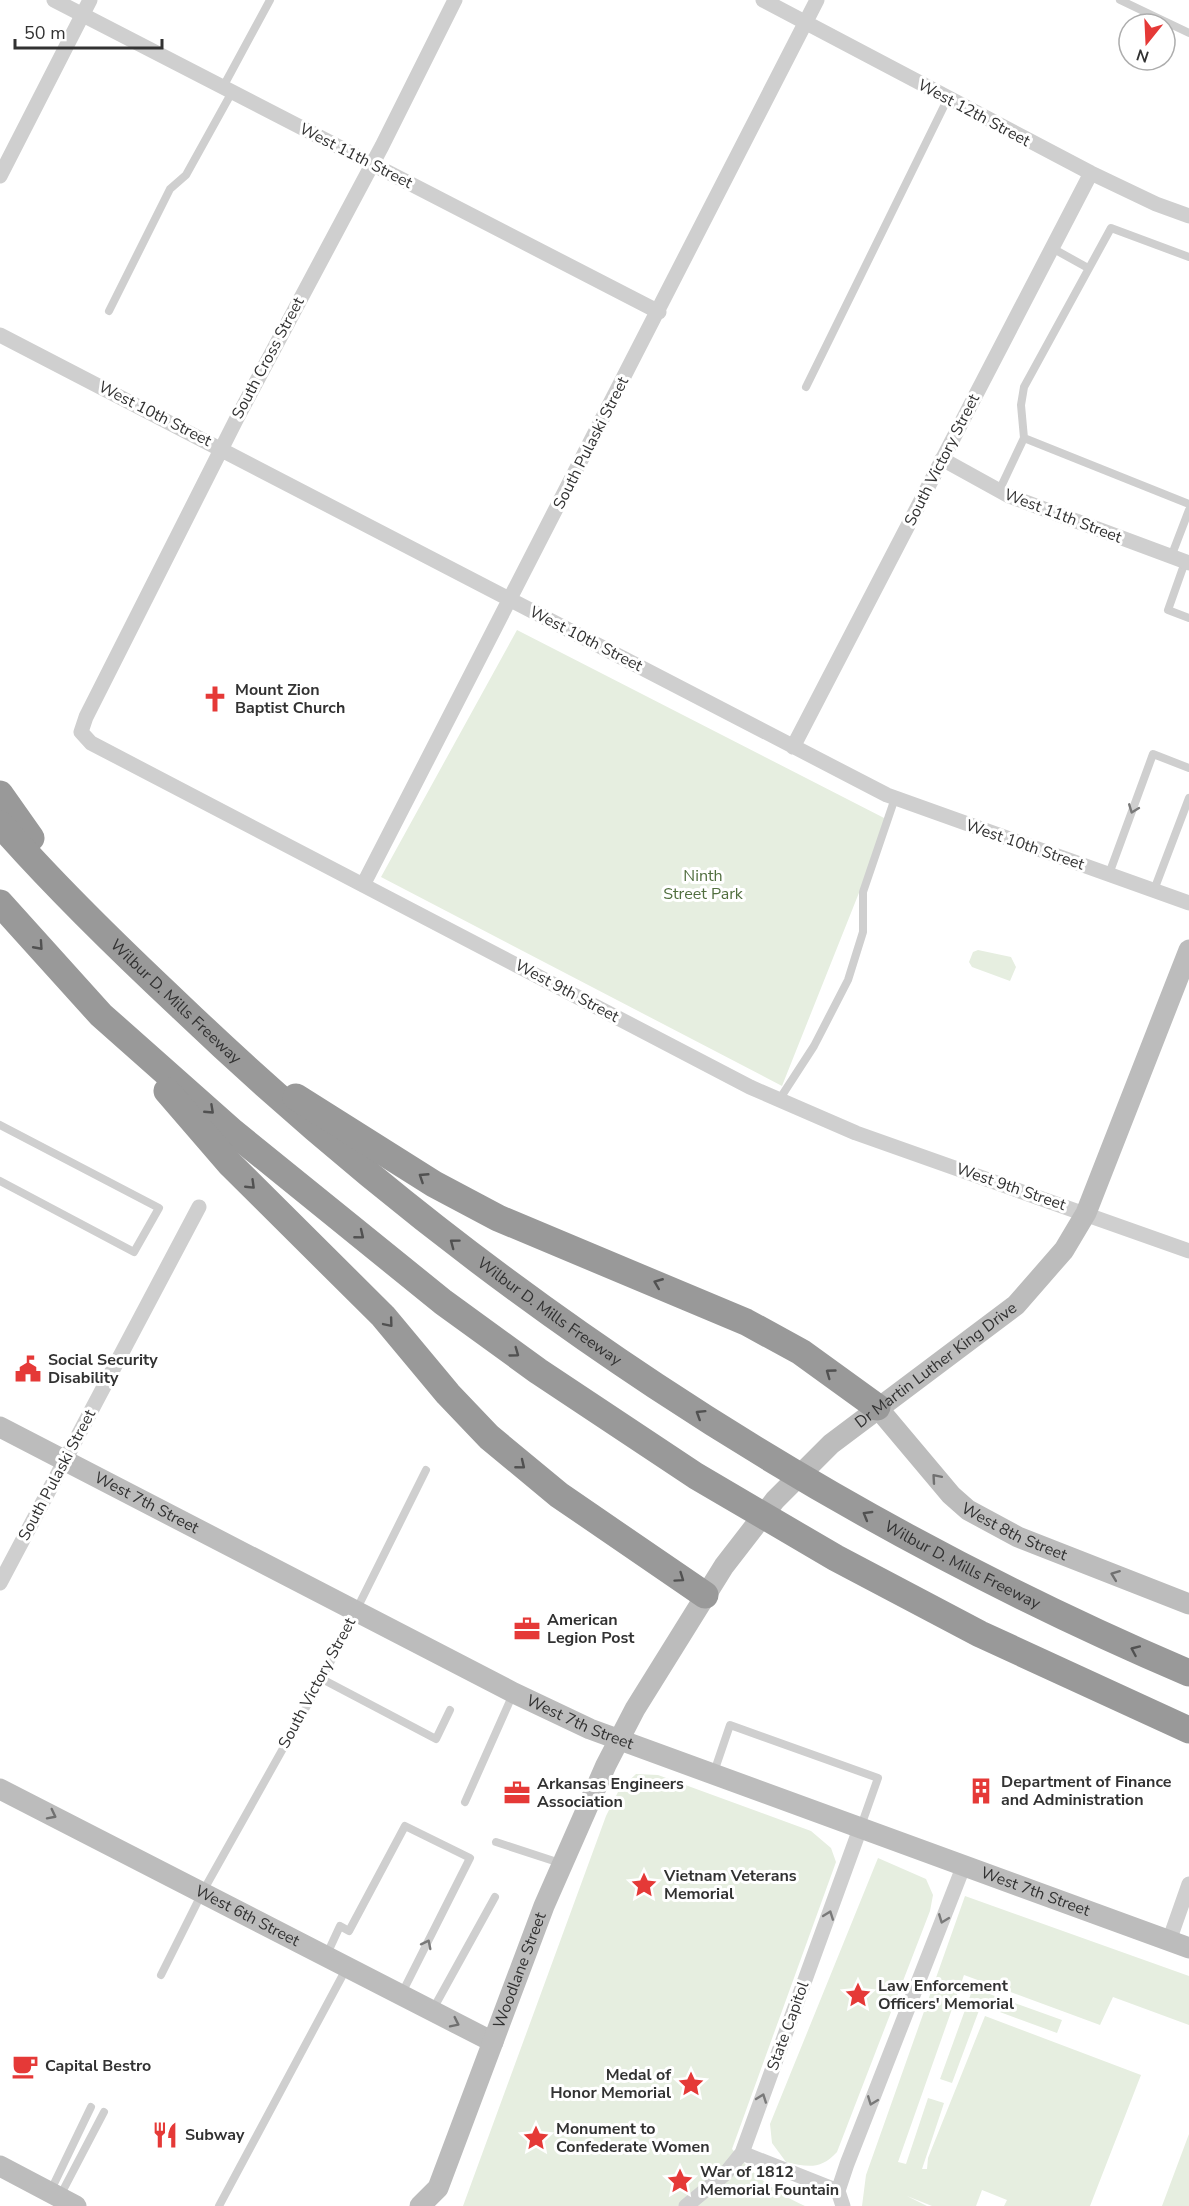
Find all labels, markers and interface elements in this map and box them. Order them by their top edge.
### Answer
scale bar [15,12,162,50]
north arrow [1117,12,1177,72]
text: 50 m [24,21,66,45]
text: N [1134,43,1152,68]
street label: West 12th Street [914,74,1034,152]
street label: West 11th Street [296,118,417,194]
street label: South Cross Street [227,293,310,423]
street label: South Pulaski Street [548,373,634,513]
street label: West 10th Street [95,376,216,452]
street label: South Victory Street [899,390,985,530]
street label: West 11th Street [1001,483,1125,549]
street label: West 10th Street [526,601,647,677]
place label: Mount Zion Baptist Church [235,679,345,719]
church icon: Mount Zion Baptist Church [200,684,230,714]
one-way arrow [1127,803,1140,814]
street label: West 10th Street [963,814,1088,876]
park label: Ninth Street Park [663,865,744,905]
street label: Wilbur D. Mills Freeway [105,934,247,1070]
one-way arrow [32,940,43,950]
street label: West 9th Street [511,954,623,1028]
one-way arrow [203,1103,214,1114]
street label: West 9th Street [953,1158,1069,1216]
one-way arrow [419,1173,429,1185]
one-way arrow [244,1177,255,1188]
one-way arrow [353,1227,364,1238]
one-way arrow [450,1239,461,1250]
street label: Wilbur D. Mills Freeway [473,1252,627,1371]
one-way arrow [653,1278,664,1290]
street label: Dr Martin Luther King Drive [850,1297,1021,1433]
one-way arrow [381,1316,392,1327]
one-way arrow [508,1346,519,1357]
place label: Social Security Disability [48,1349,158,1389]
public building icon: Social Security Disability [13,1354,43,1384]
one-way arrow [825,1369,836,1380]
street label: South Pulaski Street [13,1405,101,1545]
one-way arrow [696,1410,706,1422]
one-way arrow [514,1458,525,1469]
street label: West 7th Street [91,1467,203,1539]
one-way arrow [933,1474,944,1485]
street label: West 8th Street [957,1497,1071,1566]
one-way arrow [863,1511,873,1522]
street label: Wilbur D. Mills Freeway [880,1515,1045,1615]
one-way arrow [1110,1570,1121,1583]
one-way arrow [674,1571,685,1582]
place label: American Legion Post [547,1609,635,1649]
street label: South Victory Street [273,1613,361,1752]
office icon: American Legion Post [512,1614,542,1644]
one-way arrow [1131,1645,1142,1657]
street label: West 7th Street [523,1689,637,1755]
place label: Department of Finance and Administration [1001,1771,1172,1811]
place label: Arkansas Engineers Association [537,1773,684,1813]
building icon: Department of Finance and Administration [966,1776,996,1806]
office icon: Arkansas Engineers Association [502,1778,532,1808]
one-way arrow [46,1808,57,1820]
street label: West 7th Street [978,1862,1093,1922]
place label: Vietnam Veterans Memorial [663,1865,797,1905]
place icon: Vietnam Veterans Memorial [629,1870,659,1900]
street label: West 6th Street [191,1880,304,1952]
street label: Woodlane Street [488,1909,552,2032]
one-way arrow [821,1910,834,1921]
one-way arrow [937,1914,950,1924]
one-way arrow [420,1939,431,1950]
place label: Law Enforcement Officers' Memorial [878,1975,1014,2015]
street label: State Capitol [762,1978,814,2074]
place icon: Law Enforcement Officers' Memorial [843,1980,873,2010]
one-way arrow [448,2016,459,2028]
cafe icon: Capital Bestro [10,2051,40,2081]
place label: Capital Bestro [45,2055,151,2077]
place label: Medal of Honor Memorial [550,2064,672,2104]
place icon: Medal of Honor Memorial [676,2069,706,2099]
one-way arrow [754,2093,767,2104]
one-way arrow [866,2095,879,2106]
place label: Monument to Confederate Women [556,2118,710,2158]
restaurant icon: Subway [150,2120,180,2150]
place icon: Monument to Confederate Women [521,2123,551,2153]
place label: Subway [185,2124,245,2146]
place label: War of 1812 Memorial Fountain [700,2161,839,2201]
place icon: War of 1812 Memorial Fountain [665,2166,695,2196]

